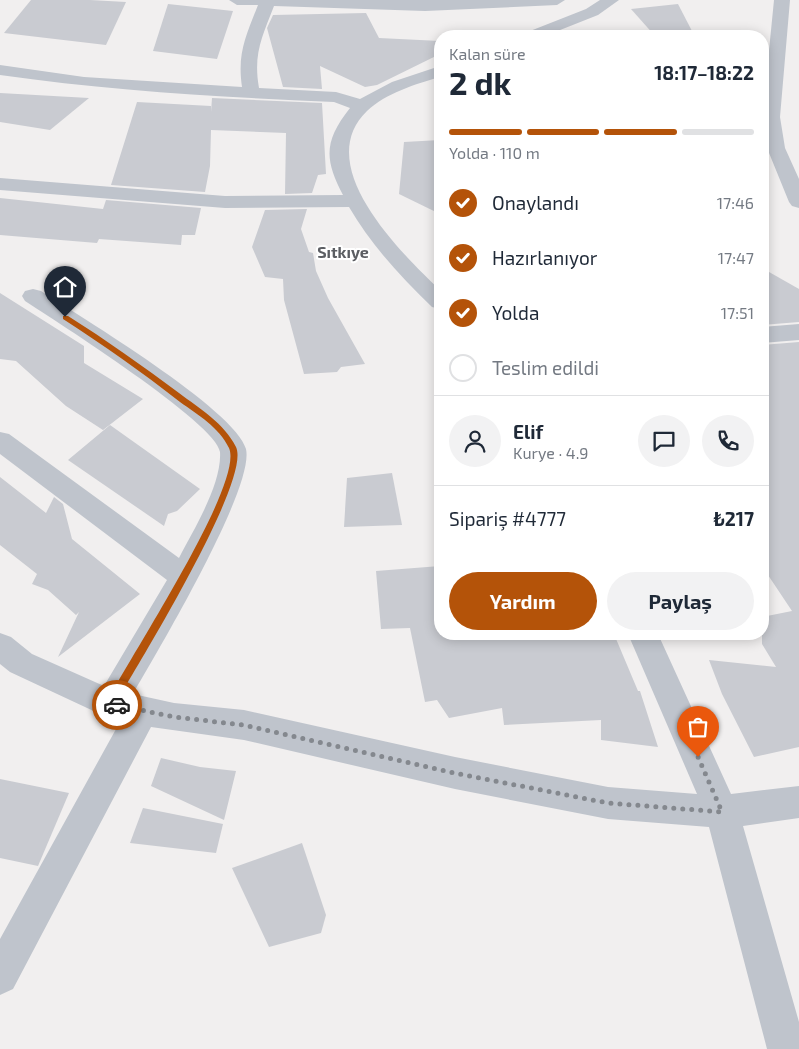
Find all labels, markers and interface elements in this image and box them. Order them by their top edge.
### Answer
text: Kalan süre [449,44,526,63]
text: 18:17–18:22 [654,61,754,84]
text: 2 dk [449,63,512,101]
text: Yolda · 110 m [449,143,540,162]
icon: check [449,189,477,217]
text: Onaylandı [492,191,579,214]
text: 17:46 [717,193,754,212]
district label: Sıtkıye [317,242,369,262]
icon: check [449,244,477,272]
text: Hazırlanıyor [492,246,597,269]
text: 17:47 [718,248,754,267]
pin [44,266,86,317]
icon: home [51,273,79,301]
icon: check [449,299,477,327]
text: Yolda [492,301,539,324]
text: 17:51 [721,303,754,322]
text: Teslim edildi [492,356,599,379]
button: person [449,415,501,467]
button: chat [638,415,690,467]
button: phone [702,415,754,467]
text: Elif [513,420,543,443]
text: Kurye · 4.9 [513,443,588,462]
text: Sipariş #4777 [449,507,566,530]
text: ₺217 [713,507,754,530]
button: Yardım [449,572,597,630]
button: Paylaş [607,572,754,630]
courier [92,680,142,730]
icon: car [103,691,131,719]
pin [677,706,719,757]
icon: bag [684,713,712,741]

